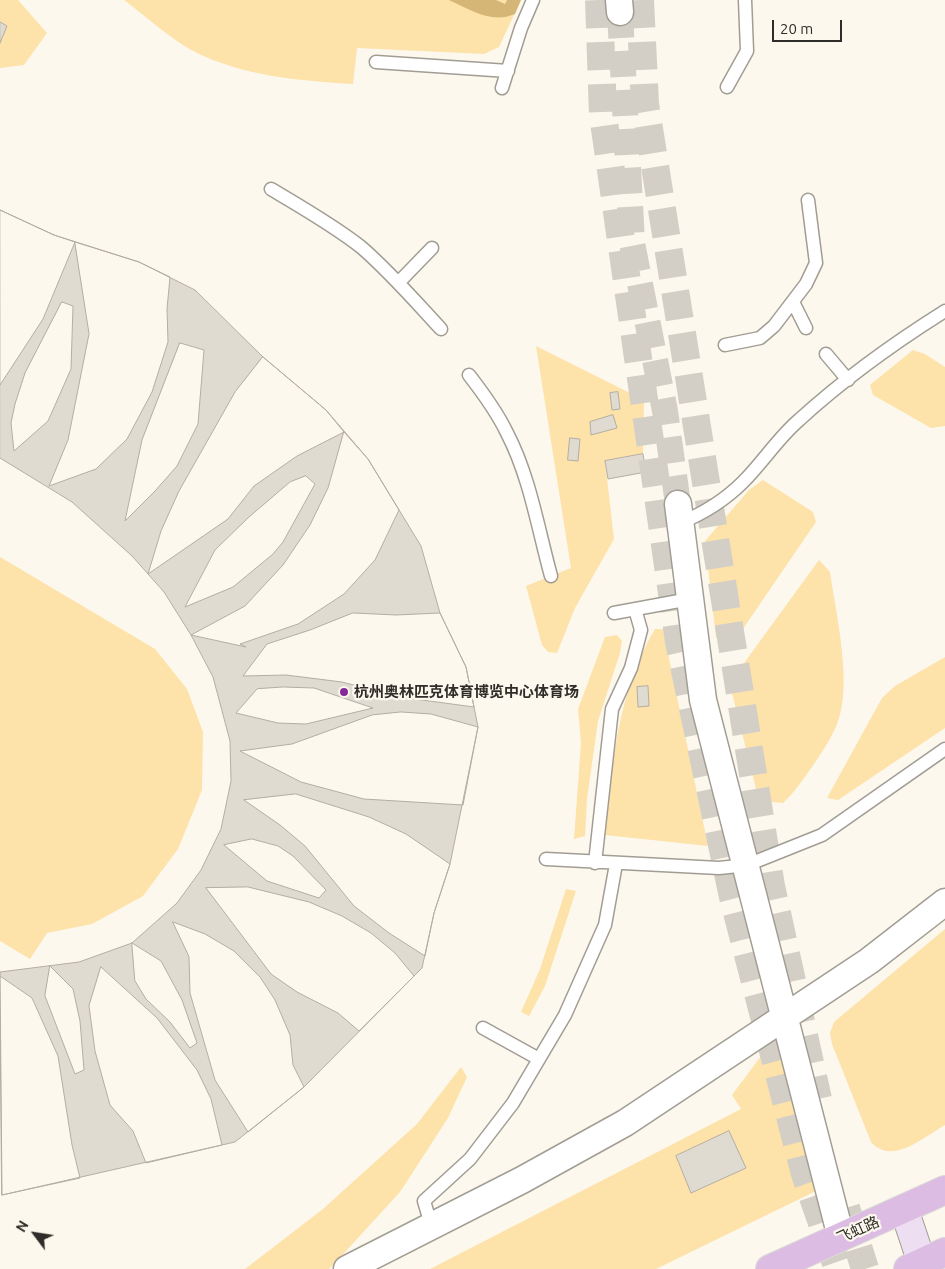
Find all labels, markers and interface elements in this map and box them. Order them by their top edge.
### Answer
scale bar [775,10,845,42]
text: 20 m [780,20,813,37]
place label: 杭州奥林匹克体育博览中心体育场 [354,683,579,701]
marker: 杭州奥林匹克体育博览中心体育场 [338,686,350,698]
north arrow [10,1209,60,1259]
street label: 飞虹路 [834,1213,882,1247]
text: N [13,1218,32,1235]

